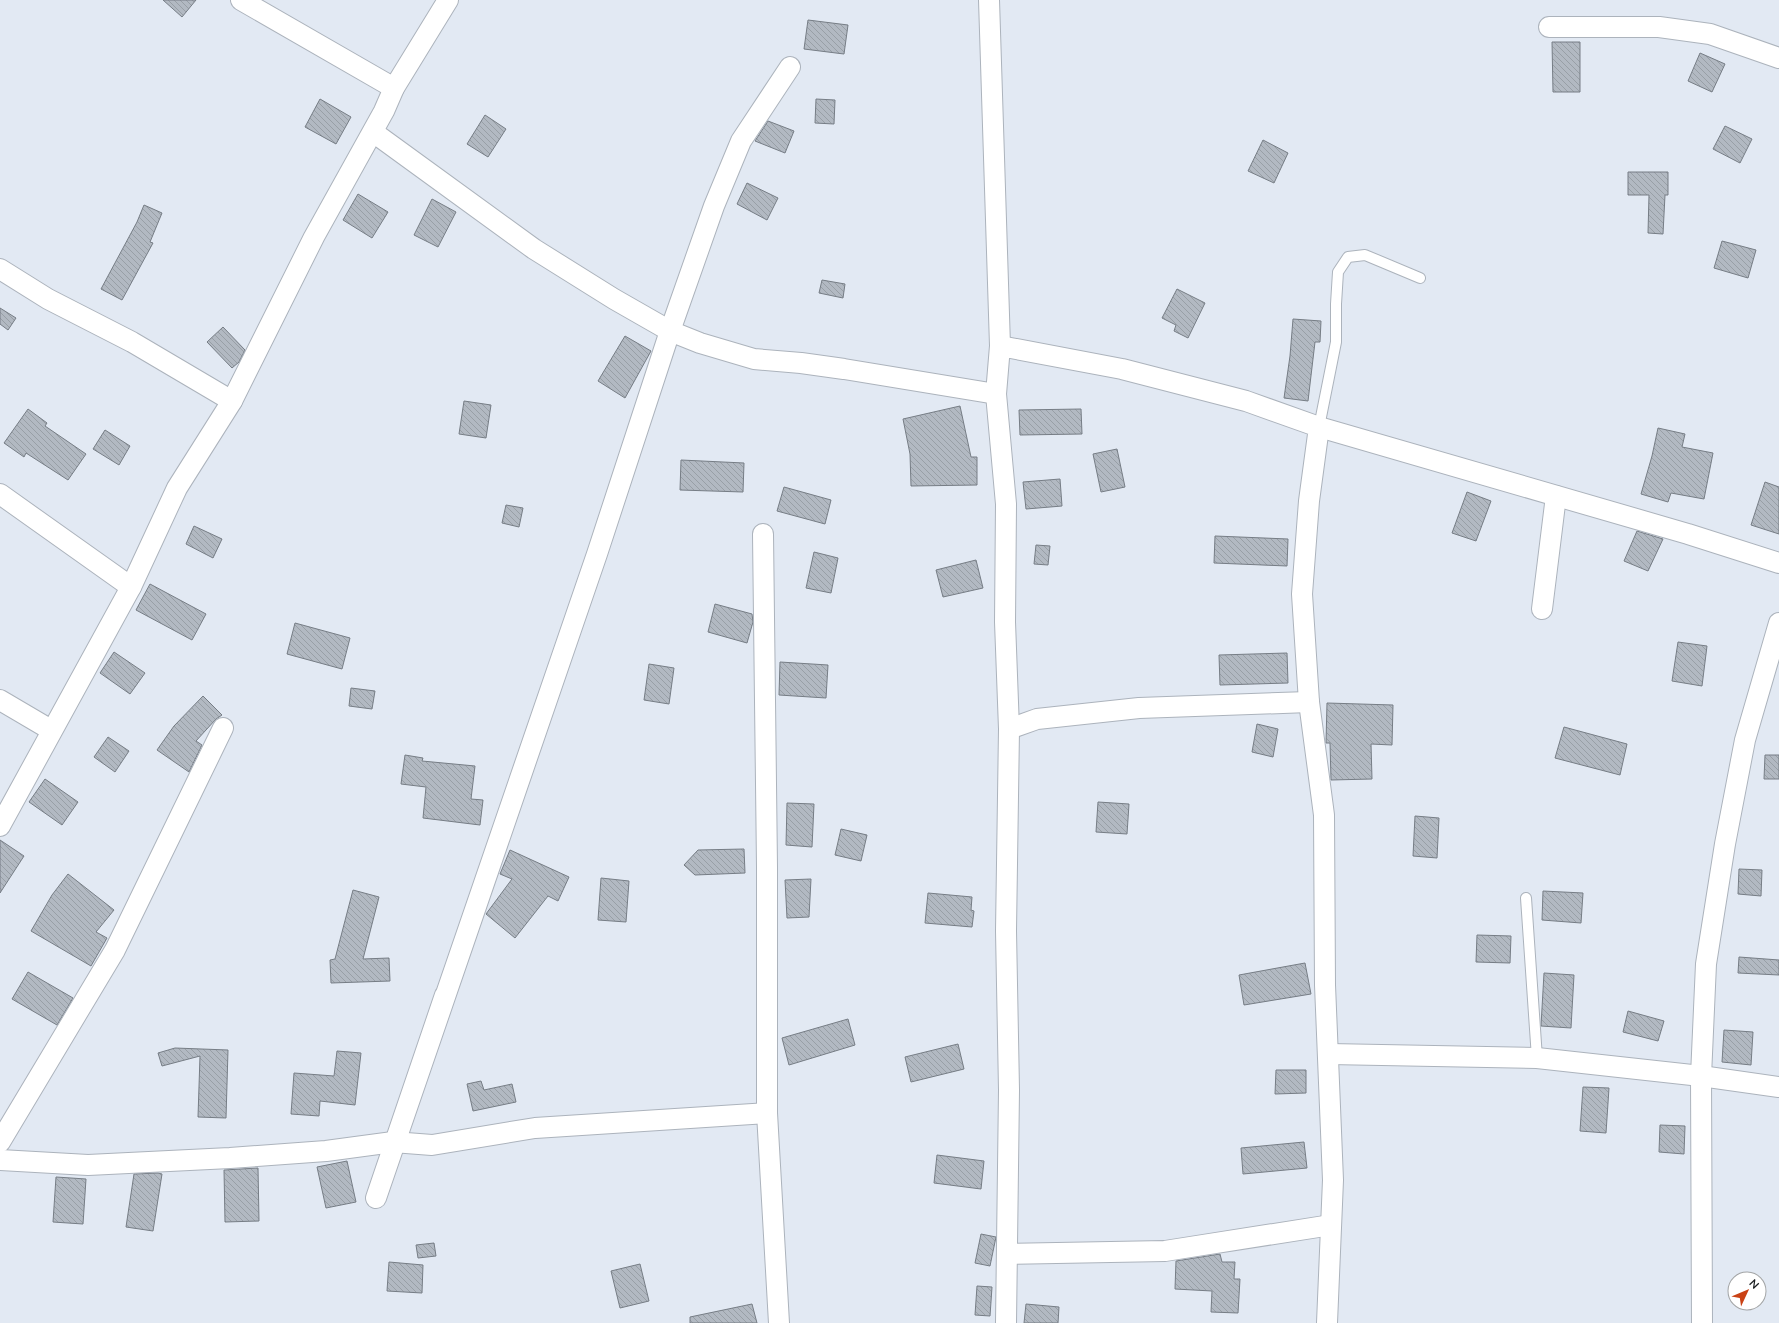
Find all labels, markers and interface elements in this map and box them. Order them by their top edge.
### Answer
north arrow [1727,1271,1767,1311]
text: N [1746,1276,1762,1292]

